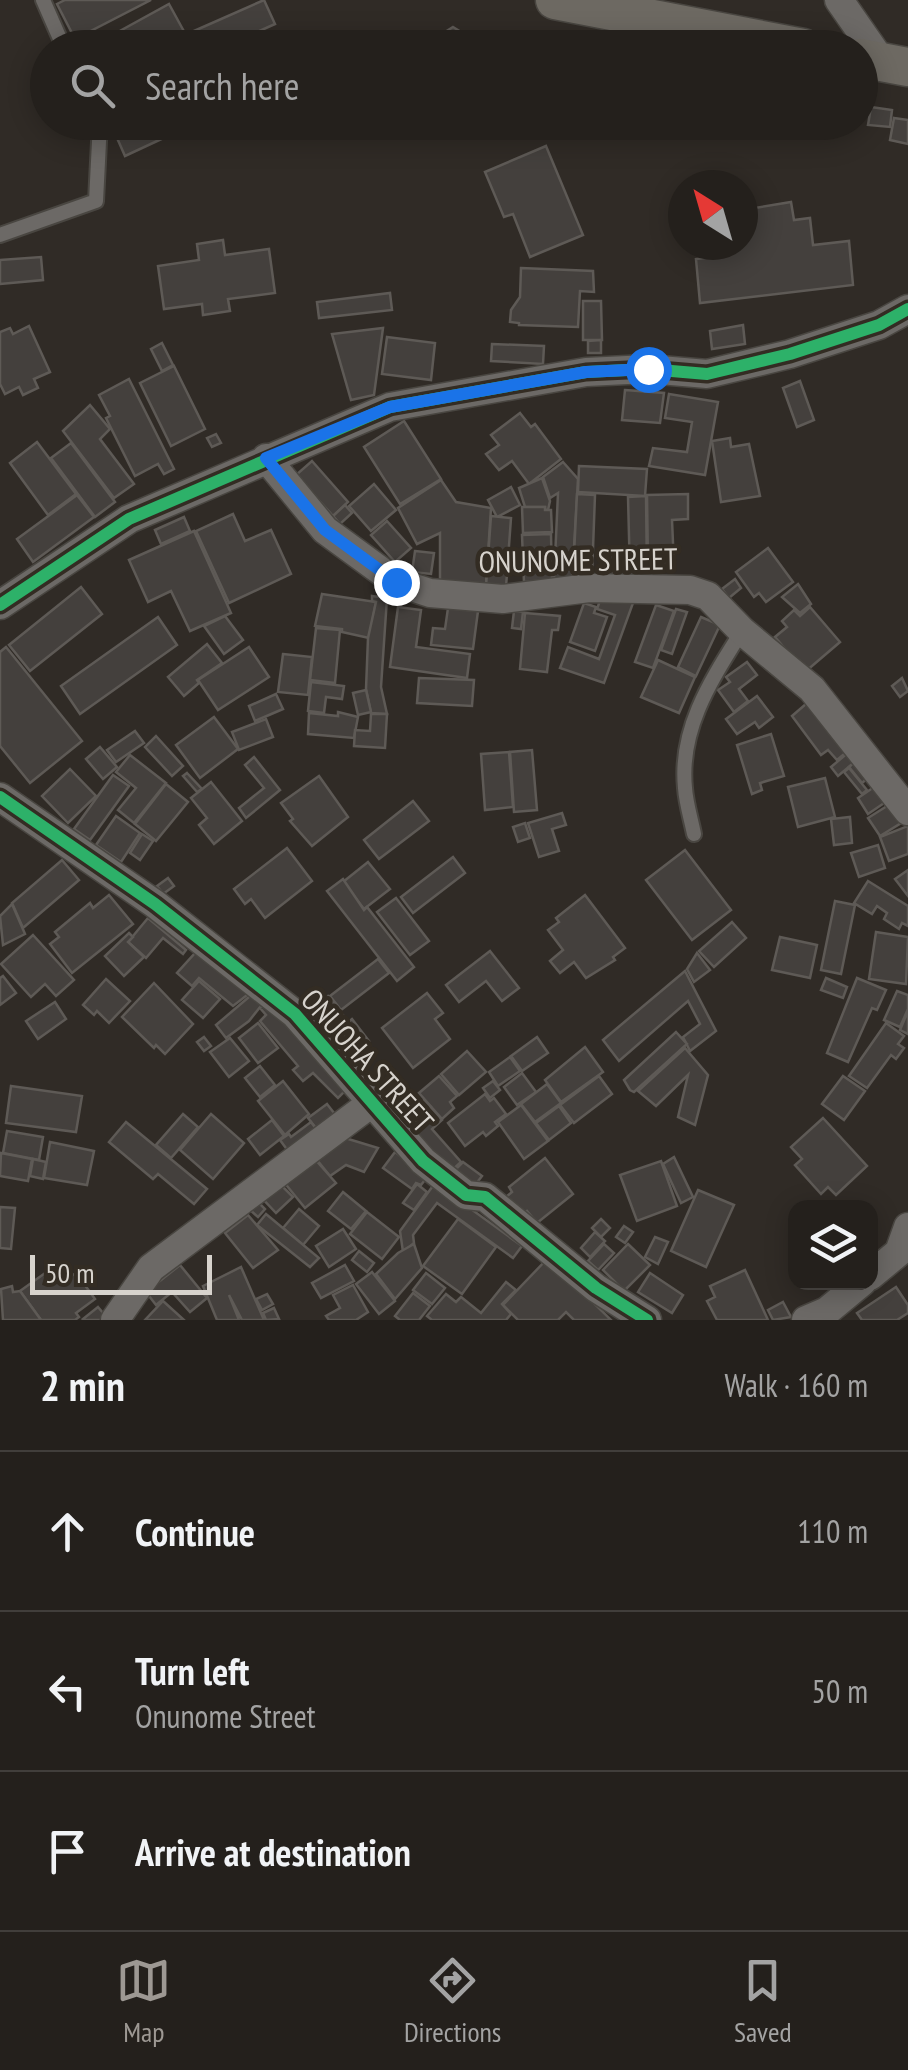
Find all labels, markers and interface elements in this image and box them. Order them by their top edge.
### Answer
search box [30,30,878,140]
icon: search [65,58,120,113]
text: Search here [145,61,299,110]
north arrow [668,170,758,260]
route start [626,347,672,393]
street label: ONUNOME STREET [478,538,678,581]
route end [374,560,420,606]
street label: ONUOHA STREET [293,980,443,1140]
map controls [788,1200,878,1290]
button: layers [788,1200,878,1290]
scale bar [30,1250,212,1294]
text: 50 m [45,1254,94,1291]
text: 2 min [40,1358,125,1413]
text: Walk · 160 m [724,1364,868,1406]
icon: ahead [40,1504,95,1559]
text: Continue [135,1507,255,1556]
text: 110 m [797,1510,868,1552]
text: Turn left [135,1646,249,1695]
icon: left [40,1664,95,1719]
text: 50 m [812,1670,868,1712]
text: Onunome Street [135,1695,315,1737]
icon: arrive [40,1824,95,1879]
text: Arrive at destination [135,1827,411,1876]
tab: Map [116,1953,171,2050]
tab: Directions [404,1953,501,2050]
tab: Saved [734,1953,792,2050]

